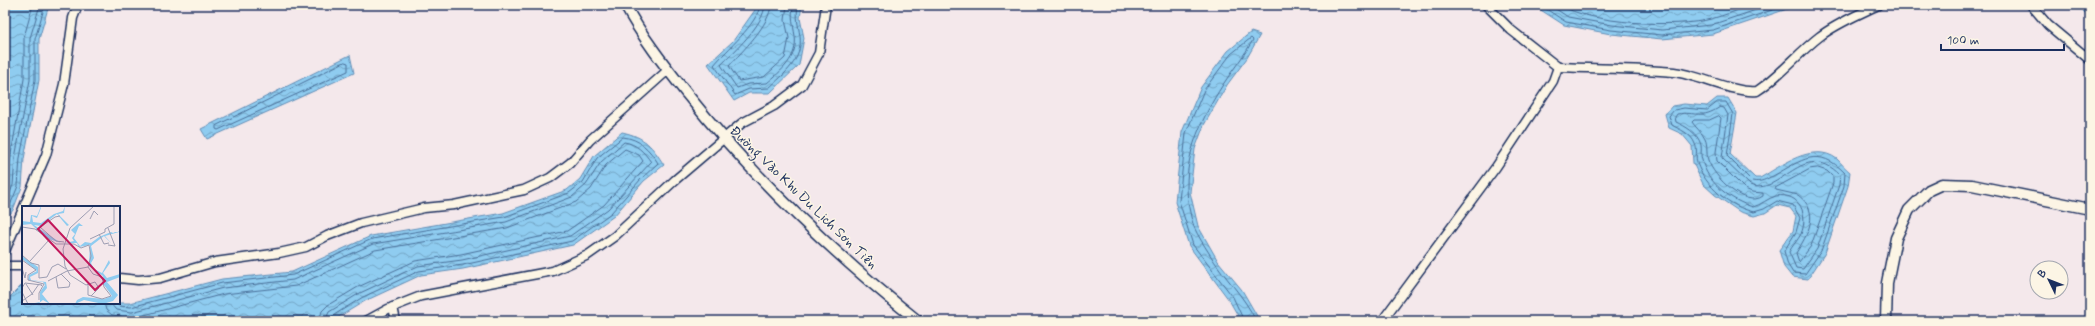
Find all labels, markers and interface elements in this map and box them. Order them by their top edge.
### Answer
scale bar [1941,26,2064,52]
text: 100 m [1947,33,1979,49]
street label: Đường Vào Khu Du Lịch Sơn Tiên [724,122,881,275]
inset map [22,206,120,304]
north arrow [2029,260,2069,300]
text: B [2035,267,2050,281]

